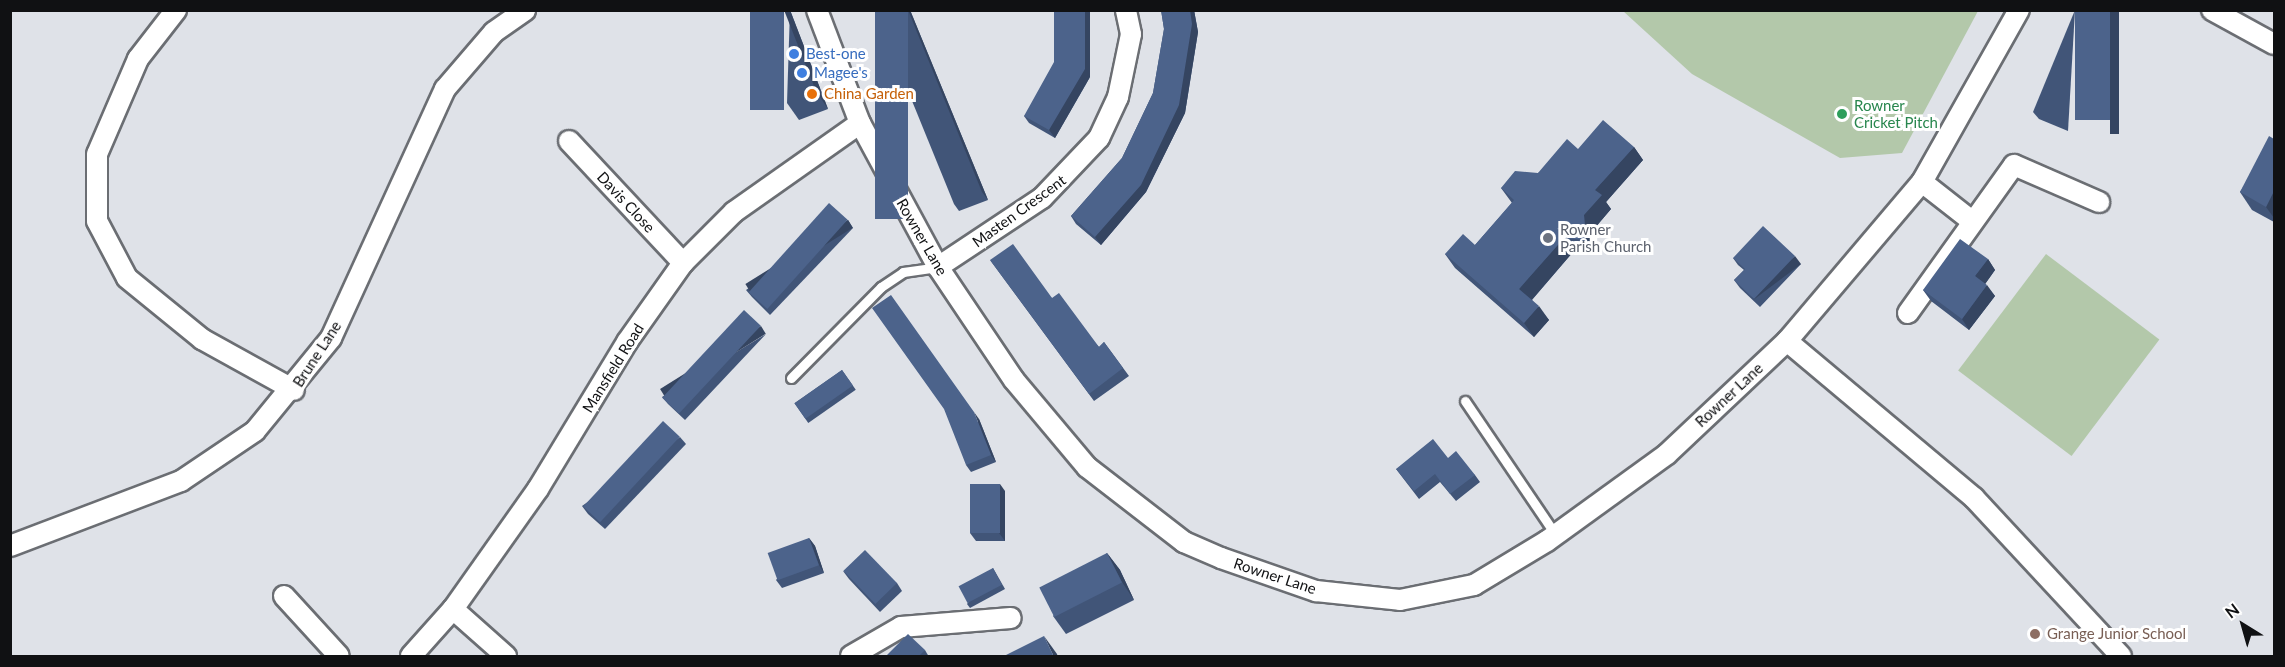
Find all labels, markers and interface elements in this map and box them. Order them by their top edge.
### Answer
place label: Best-one [806,45,866,63]
marker: Best-one [787,47,801,61]
place label: Magee's [814,64,868,82]
marker: Magee's [795,66,809,80]
place label: China Garden [824,85,914,103]
marker: China Garden [805,87,819,101]
place label: Rowner Cricket Pitch [1854,96,1938,131]
marker: Rowner Cricket Pitch [1835,107,1849,121]
street label: Davis Close [593,168,659,236]
street label: Masten Crescent [969,171,1069,251]
street label: Rowner Lane [893,195,951,279]
place label: Rowner Parish Church [1560,220,1651,255]
marker: Rowner Parish Church [1541,231,1555,245]
street label: Brune Lane [289,318,345,390]
street label: Mansfield Road [578,320,648,416]
street label: Rowner Lane [1691,359,1767,431]
street label: Rowner Lane [1231,554,1319,598]
north arrow [2213,595,2273,655]
text: N [2221,599,2243,622]
place label: Grange Junior School [2047,625,2187,643]
marker: Grange Junior School [2028,627,2042,641]

